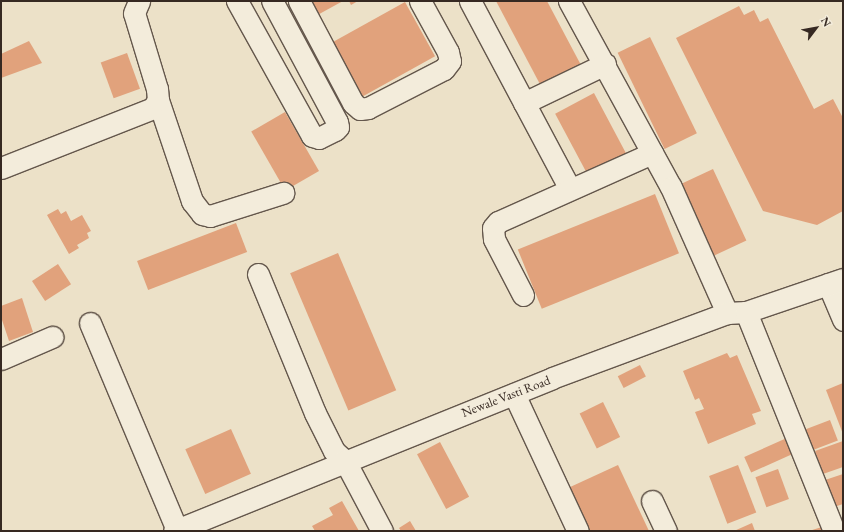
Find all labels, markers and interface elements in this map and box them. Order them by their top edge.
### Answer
north arrow [796,8,836,48]
text: N [818,14,834,29]
street label: Newale Vasti Road [459,373,553,421]

